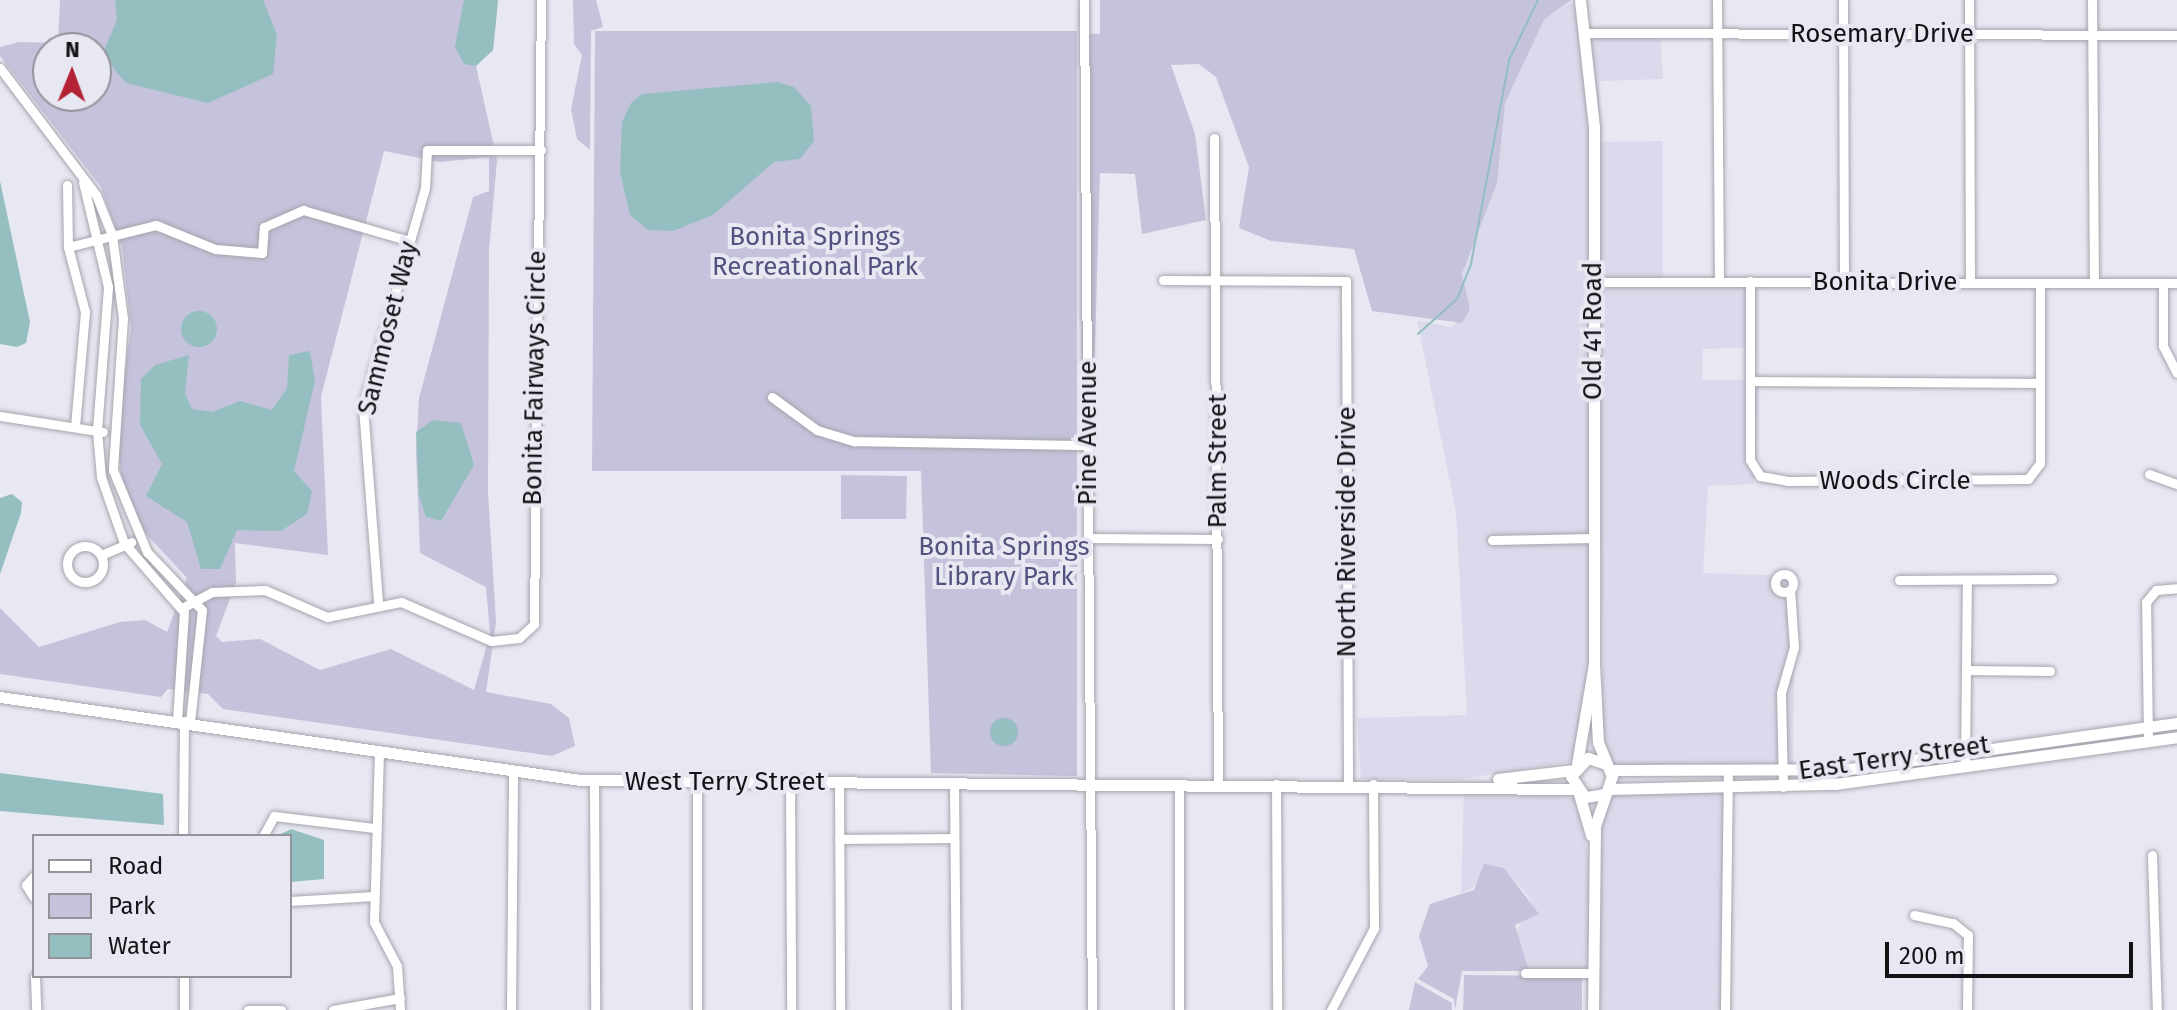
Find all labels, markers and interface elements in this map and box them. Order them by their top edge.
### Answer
street label: Rosemary Drive [1790,18,1974,50]
north arrow [32,32,112,112]
text: N [65,36,80,63]
park label: Bonita Springs Recreational Park [712,221,918,282]
street label: Sammoset Way [351,238,425,418]
street label: Bonita Fairways Circle [517,250,553,506]
street label: Old 41 Road [1577,262,1609,400]
street label: Bonita Drive [1813,266,1957,298]
street label: Pine Avenue [1072,360,1104,506]
street label: Palm Street [1202,394,1234,528]
street label: North Riverside Drive [1331,406,1363,658]
street label: Woods Circle [1819,465,1971,497]
park label: Bonita Springs Library Park [918,531,1090,592]
street label: East Terry Street [1797,729,1991,787]
street label: West Terry Street [625,766,825,798]
legend [32,834,292,978]
text: Road [108,852,163,880]
text: Park [108,892,155,920]
scale bar [1889,926,2137,976]
text: Water [108,932,171,960]
text: 200 m [1899,942,1965,970]

